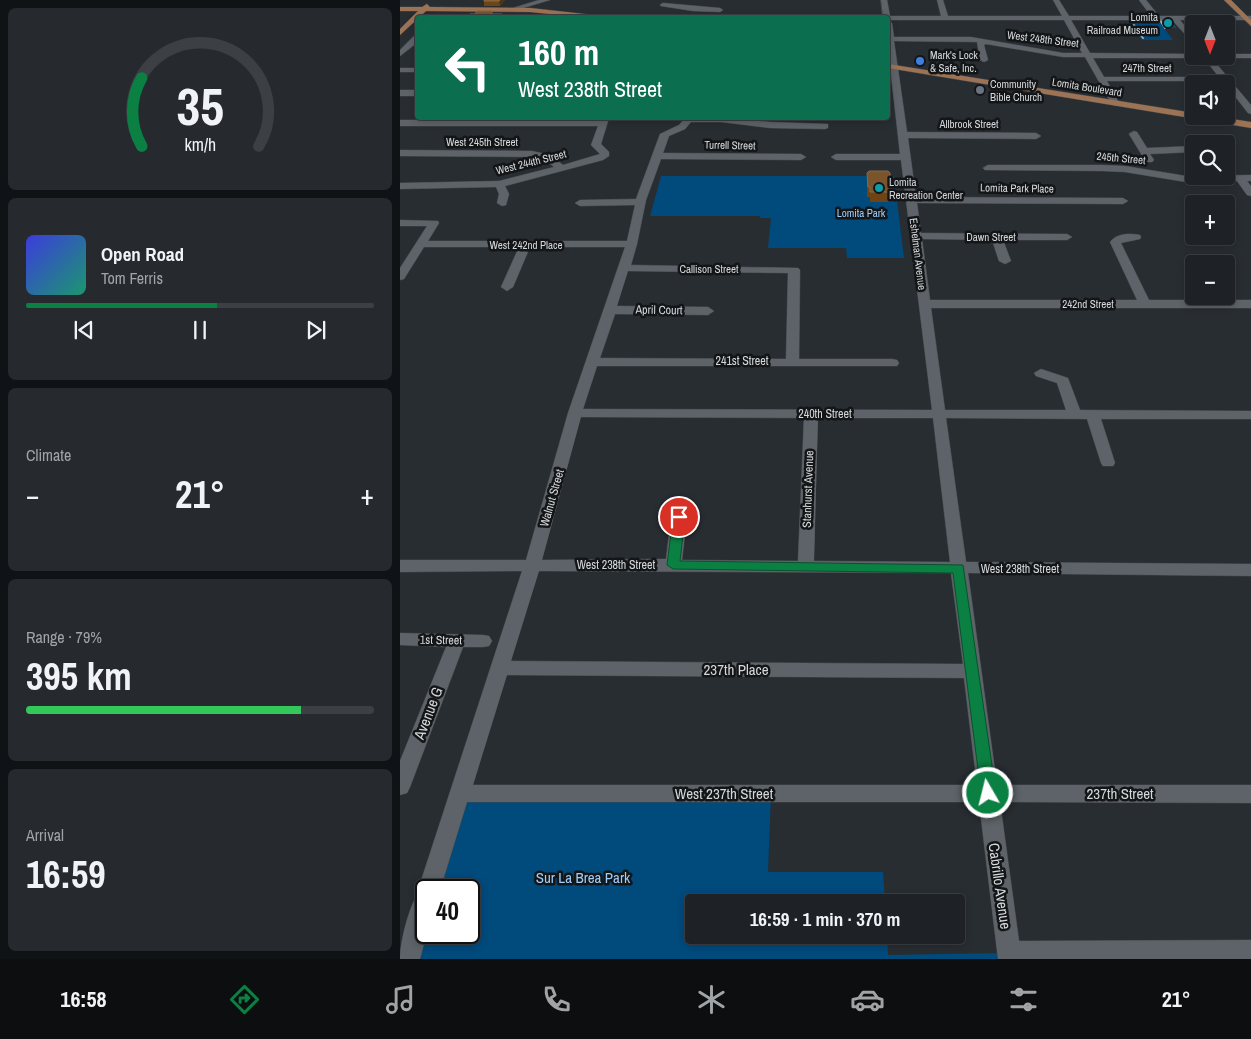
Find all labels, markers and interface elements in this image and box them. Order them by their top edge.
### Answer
place label: Lomita Railroad Museum [1087,10,1158,37]
north arrow [1185,15,1235,65]
map controls [1185,15,1235,305]
marker: Lomita Railroad Museum [1162,17,1174,29]
street label: West 248th Street [1006,28,1080,50]
text: 160 m [518,29,599,76]
icon: left [435,35,500,100]
place label: Mark's Lock & Safe, Inc. [930,48,978,75]
marker: Mark's Lock & Safe, Inc. [914,55,926,67]
street label: 247th Street [1122,61,1172,75]
text: 35 [176,71,224,141]
text: West 238th Street [518,74,662,104]
street label: Lomita Boulevard [1051,75,1123,99]
button: sound [1185,75,1235,125]
place label: Community Bible Church [990,77,1042,104]
marker: Community Bible Church [974,84,986,96]
street label: Allbrook Street [938,117,999,131]
text: km/h [184,133,216,157]
street label: West 245th Street [446,135,519,149]
button: search [1185,135,1235,185]
street label: Turrell Street [704,138,756,152]
street label: West 244th Street [494,146,568,178]
street label: 245th Street [1096,149,1147,167]
place label: Lomita Recreation Center [889,175,963,202]
street label: Lomita Park Place [980,180,1054,196]
marker: Lomita Recreation Center [873,182,885,194]
button: + [1185,195,1235,245]
park label: Lomita Park [837,206,886,220]
street label: Eshelman Avenue [907,217,929,291]
street label: Dawn Street [966,230,1016,244]
street label: West 242nd Place [489,238,563,252]
text: Open Road [101,241,184,267]
button: − [1185,255,1235,305]
street label: Callison Street [679,262,739,276]
text: Tom Ferris [101,267,163,289]
street label: 242nd Street [1062,297,1114,311]
street label: April Court [634,302,683,318]
icon: previous [70,316,98,344]
icon: pause [186,316,214,344]
icon: next [302,316,330,344]
street label: 241st Street [715,353,769,369]
street label: 240th Street [798,406,852,422]
text: Climate [26,444,71,466]
street label: Stanhurst Avenue [799,450,817,528]
street label: Walnut Street [536,467,568,529]
text: 21° [175,469,225,520]
text: − [26,476,39,514]
text: + [361,476,374,514]
pin [658,496,700,538]
icon: arrive [665,503,693,531]
street label: West 238th Street [577,557,656,573]
street label: West 238th Street [981,561,1060,577]
text: Range · 79% [26,626,102,648]
street label: 1st Street [420,632,462,648]
text: 395 km [26,651,132,702]
street label: 237th Place [704,659,769,680]
street label: Avenue G [408,684,448,743]
position arrow [961,766,1013,818]
street label: West 237th Street [675,783,774,804]
street label: 237th Street [1086,783,1154,804]
text: Arrival [26,824,64,846]
street label: Cabrillo Avenue [984,842,1016,931]
text: 16:59 [26,849,106,900]
park label: Sur La Brea Park [536,867,631,888]
speed limit sign: 40 [415,879,480,944]
text: 16:59 · 1 min · 370 m [750,906,900,932]
icon: directions [227,982,262,1017]
icon: music [383,982,418,1017]
icon: phone [539,982,574,1017]
icon: climate [694,982,729,1017]
icon: car [850,982,885,1017]
icon: filters [1006,982,1041,1017]
text: 16:58 [60,984,107,1014]
text: 21° [1162,984,1191,1014]

